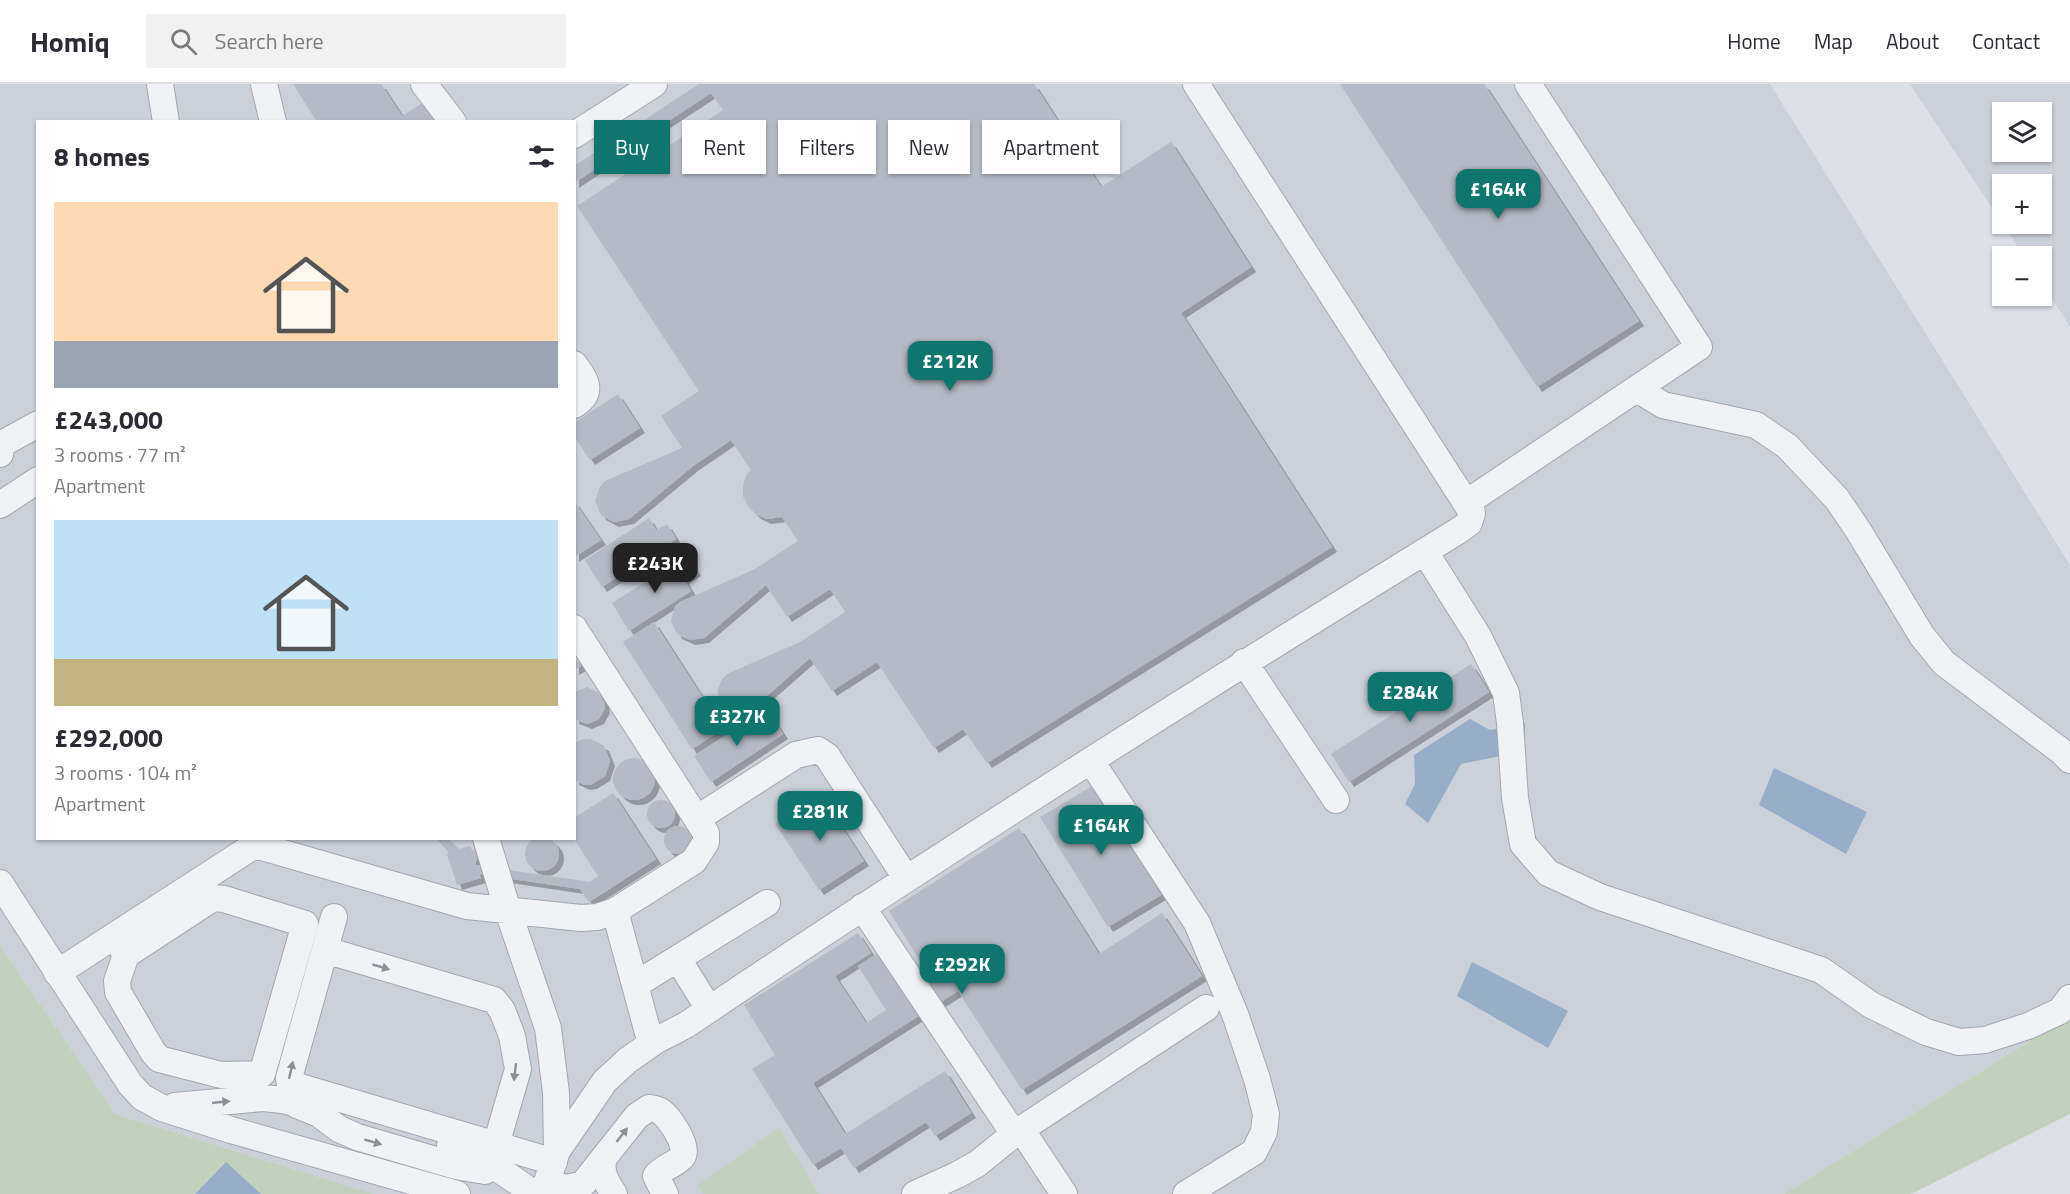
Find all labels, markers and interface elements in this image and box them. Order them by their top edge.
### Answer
search box [146,14,566,68]
text: Homiq [30,20,110,63]
text: Search here [215,24,324,58]
icon: search [167,25,200,58]
text: Home [1727,25,1781,57]
text: Map [1814,25,1853,57]
text: About [1886,25,1939,57]
text: Contact [1972,25,2040,57]
map controls [1992,102,2052,306]
button: layers [1992,102,2052,162]
chip: Buy [594,120,670,174]
chip: Rent [682,120,766,174]
chip: Filters [778,120,876,174]
chip: New [888,120,970,174]
chip: Apartment [982,120,1120,174]
text: 8 homes [54,137,150,176]
icon: filters [525,140,558,173]
pin: £164K [1456,169,1540,220]
text: £164K [1470,173,1526,204]
button: + [1992,174,2052,234]
icon: home [252,241,360,349]
button: − [1992,246,2052,306]
pin: £212K [908,341,992,392]
text: £212K [922,345,978,376]
text: £243,000 [54,400,163,439]
text: 3 rooms · 77 m² [54,439,186,470]
text: Apartment [54,470,145,501]
pin: £243K [613,543,697,594]
text: £243K [627,547,683,578]
icon: home [252,559,360,667]
pin: £284K [1368,672,1452,723]
text: £284K [1382,676,1438,707]
pin: £327K [695,696,779,747]
text: £327K [709,700,765,731]
text: £292,000 [54,718,163,757]
text: 3 rooms · 104 m² [54,757,197,788]
text: Apartment [54,788,145,819]
pin: £281K [778,791,862,842]
text: £281K [792,795,848,826]
pin: £164K [1059,805,1143,856]
text: £164K [1073,809,1129,840]
pin: £292K [920,944,1004,995]
text: £292K [934,948,990,979]
one-way arrow [372,963,390,972]
one-way arrow [287,1061,297,1079]
one-way arrow [510,1063,520,1082]
one-way arrow [211,1097,230,1107]
one-way arrow [615,1128,627,1143]
one-way arrow [364,1138,382,1147]

